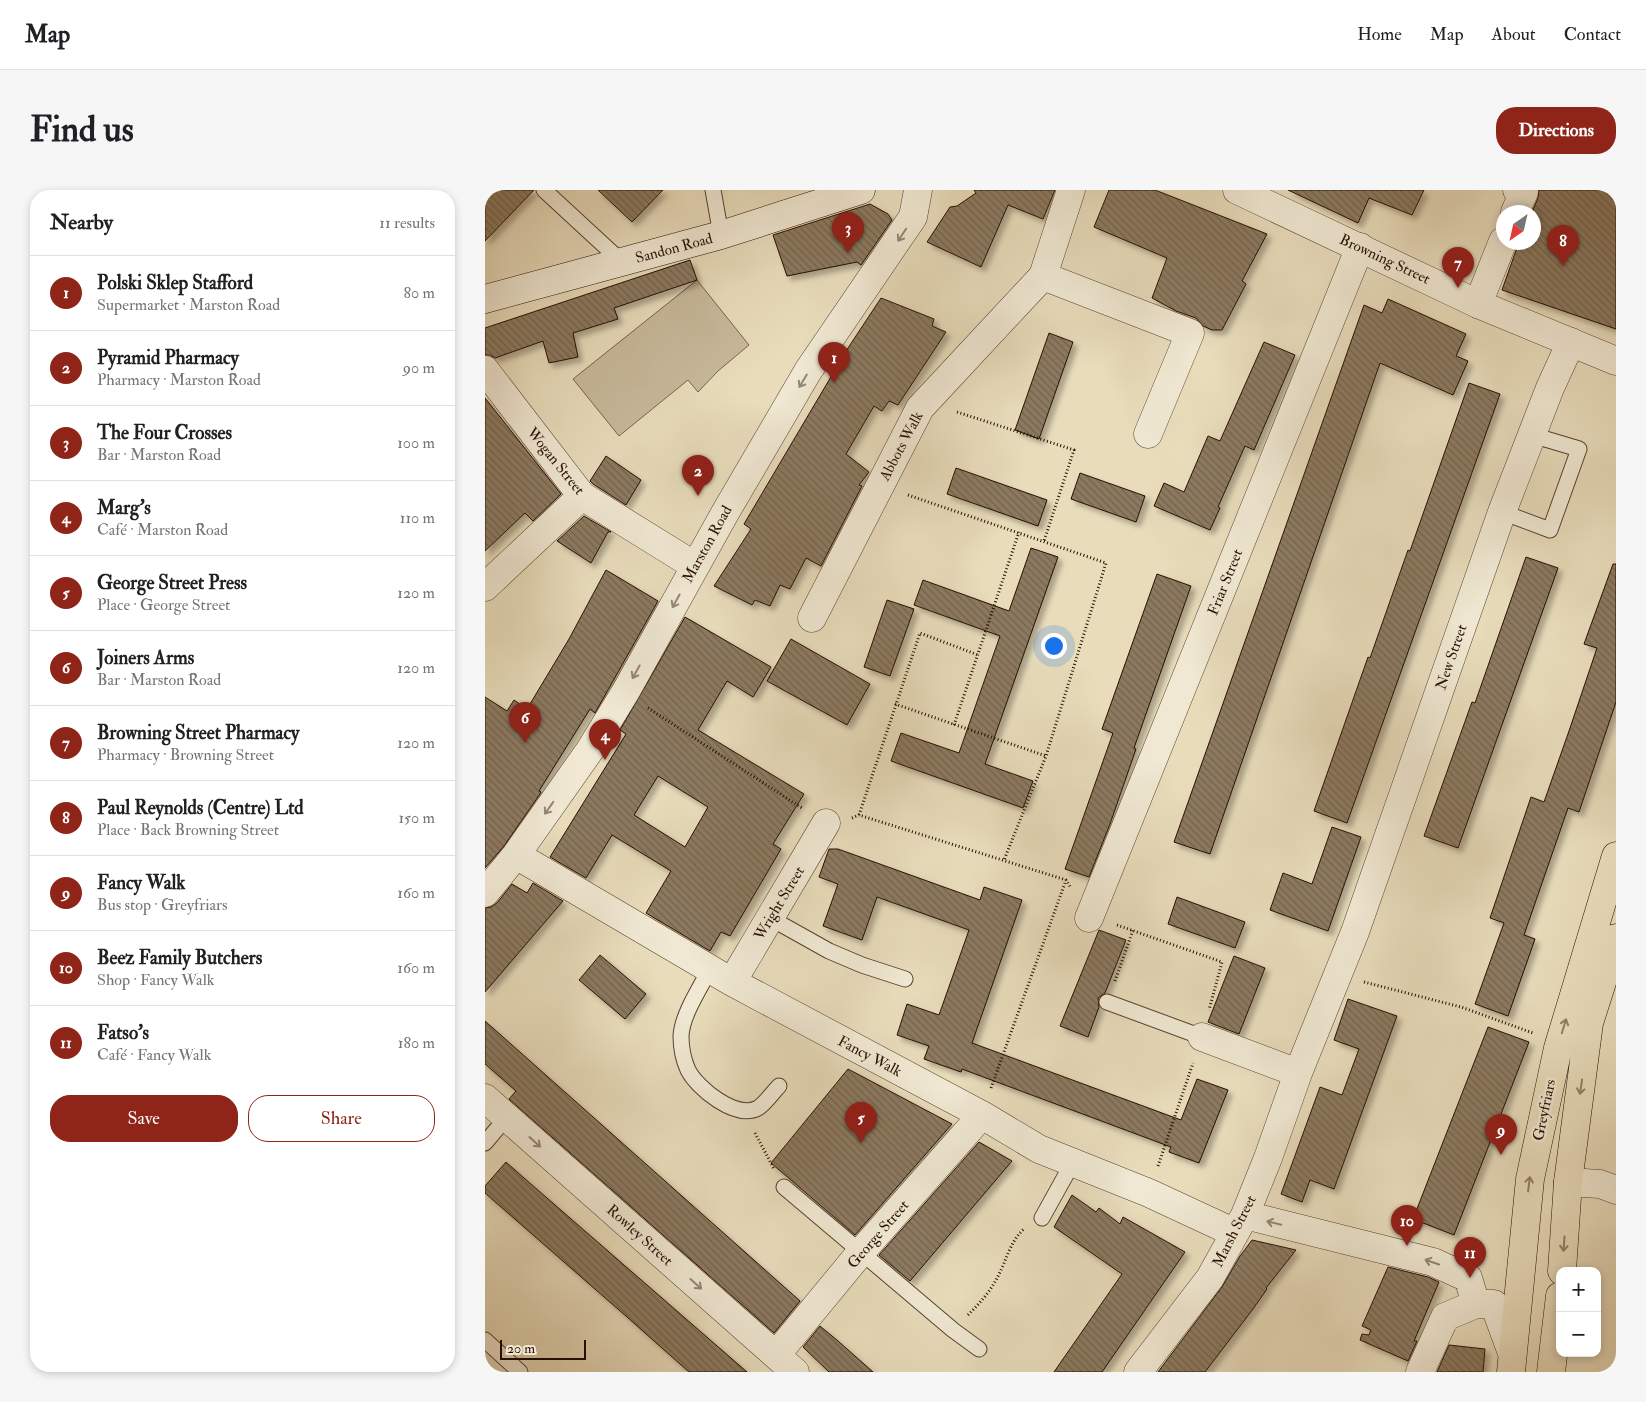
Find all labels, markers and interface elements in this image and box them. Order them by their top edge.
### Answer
text: Map [25,19,70,50]
text: Home [1357,23,1402,46]
text: Map [1430,23,1464,46]
text: About [1492,23,1536,46]
text: Contact [1564,23,1621,46]
button: Directions [1496,107,1616,154]
text: Find us [30,108,134,152]
north arrow [1496,205,1541,250]
text: Nearby [50,209,113,236]
pin: 3 [832,212,864,253]
text: 11 results [379,213,435,233]
pin: 8 [1547,225,1579,266]
one-way arrow [897,228,907,242]
street label: Sandon Road [633,229,715,268]
street label: Browning Street [1336,230,1433,289]
pin: 7 [1442,247,1474,288]
text: Polski Sklep Stafford [97,271,253,295]
text: 1 [63,283,69,303]
text: 80 m [404,283,435,303]
text: Supermarket · Marston Road [97,295,280,315]
pin: 1 [818,342,850,383]
text: Pyramid Pharmacy [97,346,239,370]
text: 2 [62,358,70,378]
text: 90 m [403,358,435,378]
text: Pharmacy · Marston Road [97,370,261,390]
one-way arrow [797,373,807,387]
street label: Abbots Walk [875,408,928,485]
text: The Four Crosses [97,421,232,445]
street label: Wogan Street [522,423,589,499]
text: 3 [63,433,69,453]
text: 100 m [397,433,435,453]
text: Bar · Marston Road [97,445,221,465]
pin: 2 [682,455,714,496]
text: Marg's [97,496,151,520]
street label: Marston Road [678,502,737,586]
text: 4 [62,508,70,528]
text: 110 m [400,508,435,528]
text: Café · Marston Road [97,520,228,540]
street label: Friar Street [1204,546,1247,618]
text: George Street Press [97,571,247,595]
text: 5 [62,583,70,603]
text: 120 m [397,583,435,603]
one-way arrow [670,594,680,608]
text: Place · George Street [97,595,230,615]
street label: New Street [1431,622,1472,692]
your location [1041,633,1067,659]
text: Joiners Arms [97,646,194,670]
text: 6 [62,658,70,678]
text: 120 m [397,658,435,678]
one-way arrow [631,664,641,678]
text: Bar · Marston Road [97,670,221,690]
pin: 6 [509,702,541,743]
pin: 4 [589,719,621,760]
text: Browning Street Pharmacy [97,721,299,745]
text: 7 [62,733,70,753]
text: 120 m [397,733,435,753]
text: Pharmacy · Browning Street [97,745,274,765]
text: Paul Reynolds (Centre) Ltd [97,796,304,820]
one-way arrow [544,801,554,815]
text: 8 [62,808,70,828]
text: 150 m [398,808,435,828]
text: Place · Back Browning Street [97,820,279,840]
street label: Wright Street [749,863,809,945]
text: Fancy Walk [97,871,185,895]
text: 9 [62,883,70,903]
text: 160 m [397,883,435,903]
text: Bus stop · Greyfriars [97,895,227,915]
text: Beez Family Butchers [97,946,262,970]
text: 10 [59,958,73,978]
text: 160 m [397,958,435,978]
text: Shop · Fancy Walk [97,970,214,990]
one-way arrow [1560,1018,1570,1034]
text: Fatso's [97,1021,149,1045]
street label: Fancy Walk [834,1032,905,1081]
text: 11 [60,1033,72,1053]
text: 180 m [398,1033,435,1053]
text: Café · Fancy Walk [97,1045,211,1065]
street label: Greyfriars [1529,1078,1560,1143]
one-way arrow [1576,1079,1586,1095]
button: Save [50,1095,238,1142]
button: Share [248,1095,435,1142]
pin: 5 [845,1102,877,1143]
pin: 9 [1485,1114,1517,1155]
one-way arrow [529,1136,542,1147]
one-way arrow [1524,1177,1534,1193]
street label: Marsh Street [1208,1192,1261,1270]
street label: George Street [843,1196,913,1272]
street label: Rowley Street [603,1201,677,1270]
pin: 10 [1391,1205,1423,1246]
one-way arrow [1267,1218,1283,1227]
one-way arrow [1559,1236,1568,1252]
pin: 11 [1454,1237,1486,1278]
one-way arrow [1424,1257,1440,1266]
map controls [1556,1267,1601,1357]
button: + [1556,1267,1601,1312]
one-way arrow [690,1279,703,1290]
button: − [1556,1312,1601,1357]
scale bar [500,1337,586,1360]
text: 20 m [507,1340,535,1357]

